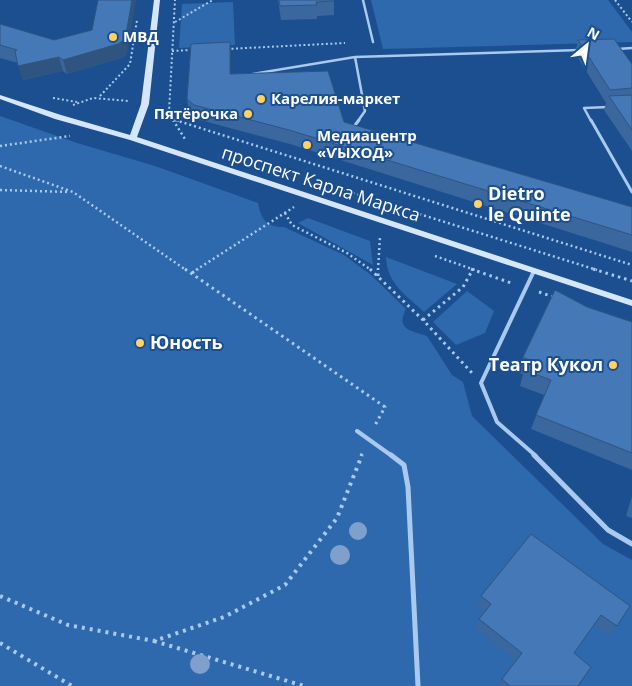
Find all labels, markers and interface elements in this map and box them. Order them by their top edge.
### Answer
north arrow [562,20,612,70]
text: N [584,22,603,44]
place label: МВД [123,26,159,46]
marker: МВД [107,31,119,43]
place label: Карелия-маркет [271,88,400,108]
marker: Карелия-маркет [255,93,267,105]
place label: Пятёрочка [154,103,238,123]
marker: Пятёрочка [242,108,254,120]
place label: Медиацентр «ѴЫХОД» [317,125,417,162]
marker: Медиацентр «ѴЫХОД» [301,139,313,151]
street label: проспект Карла Маркса [219,140,424,227]
place label: Dietro le Quinte [488,181,571,226]
marker: Dietro le Quinte [472,198,484,210]
place label: Юность [150,330,223,354]
marker: Юность [134,337,146,349]
place label: Театр Кукол [489,352,603,376]
marker: Театр Кукол [607,359,619,371]

